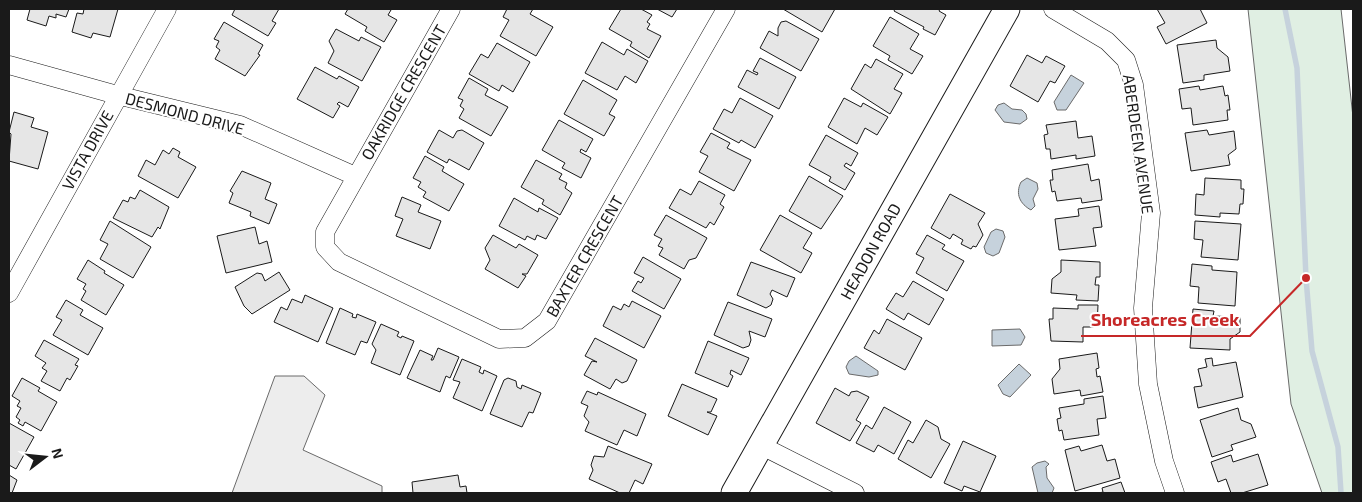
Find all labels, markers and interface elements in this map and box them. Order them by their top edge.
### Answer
street label: OAKRIDGE CRESCENT [357,21,449,163]
street label: ABERDEEN AVENUE [1120,73,1158,215]
street label: DESMOND DRIVE [124,88,246,138]
street label: VISTA DRIVE [57,107,117,193]
street label: BAXTER CRESCENT [542,192,626,320]
street label: HEADON ROAD [836,200,904,302]
callout: Shoreacres Creek [1081,303,1250,336]
text: Shoreacres Creek [1091,308,1239,330]
north arrow [20,432,70,482]
text: N [48,446,68,460]

